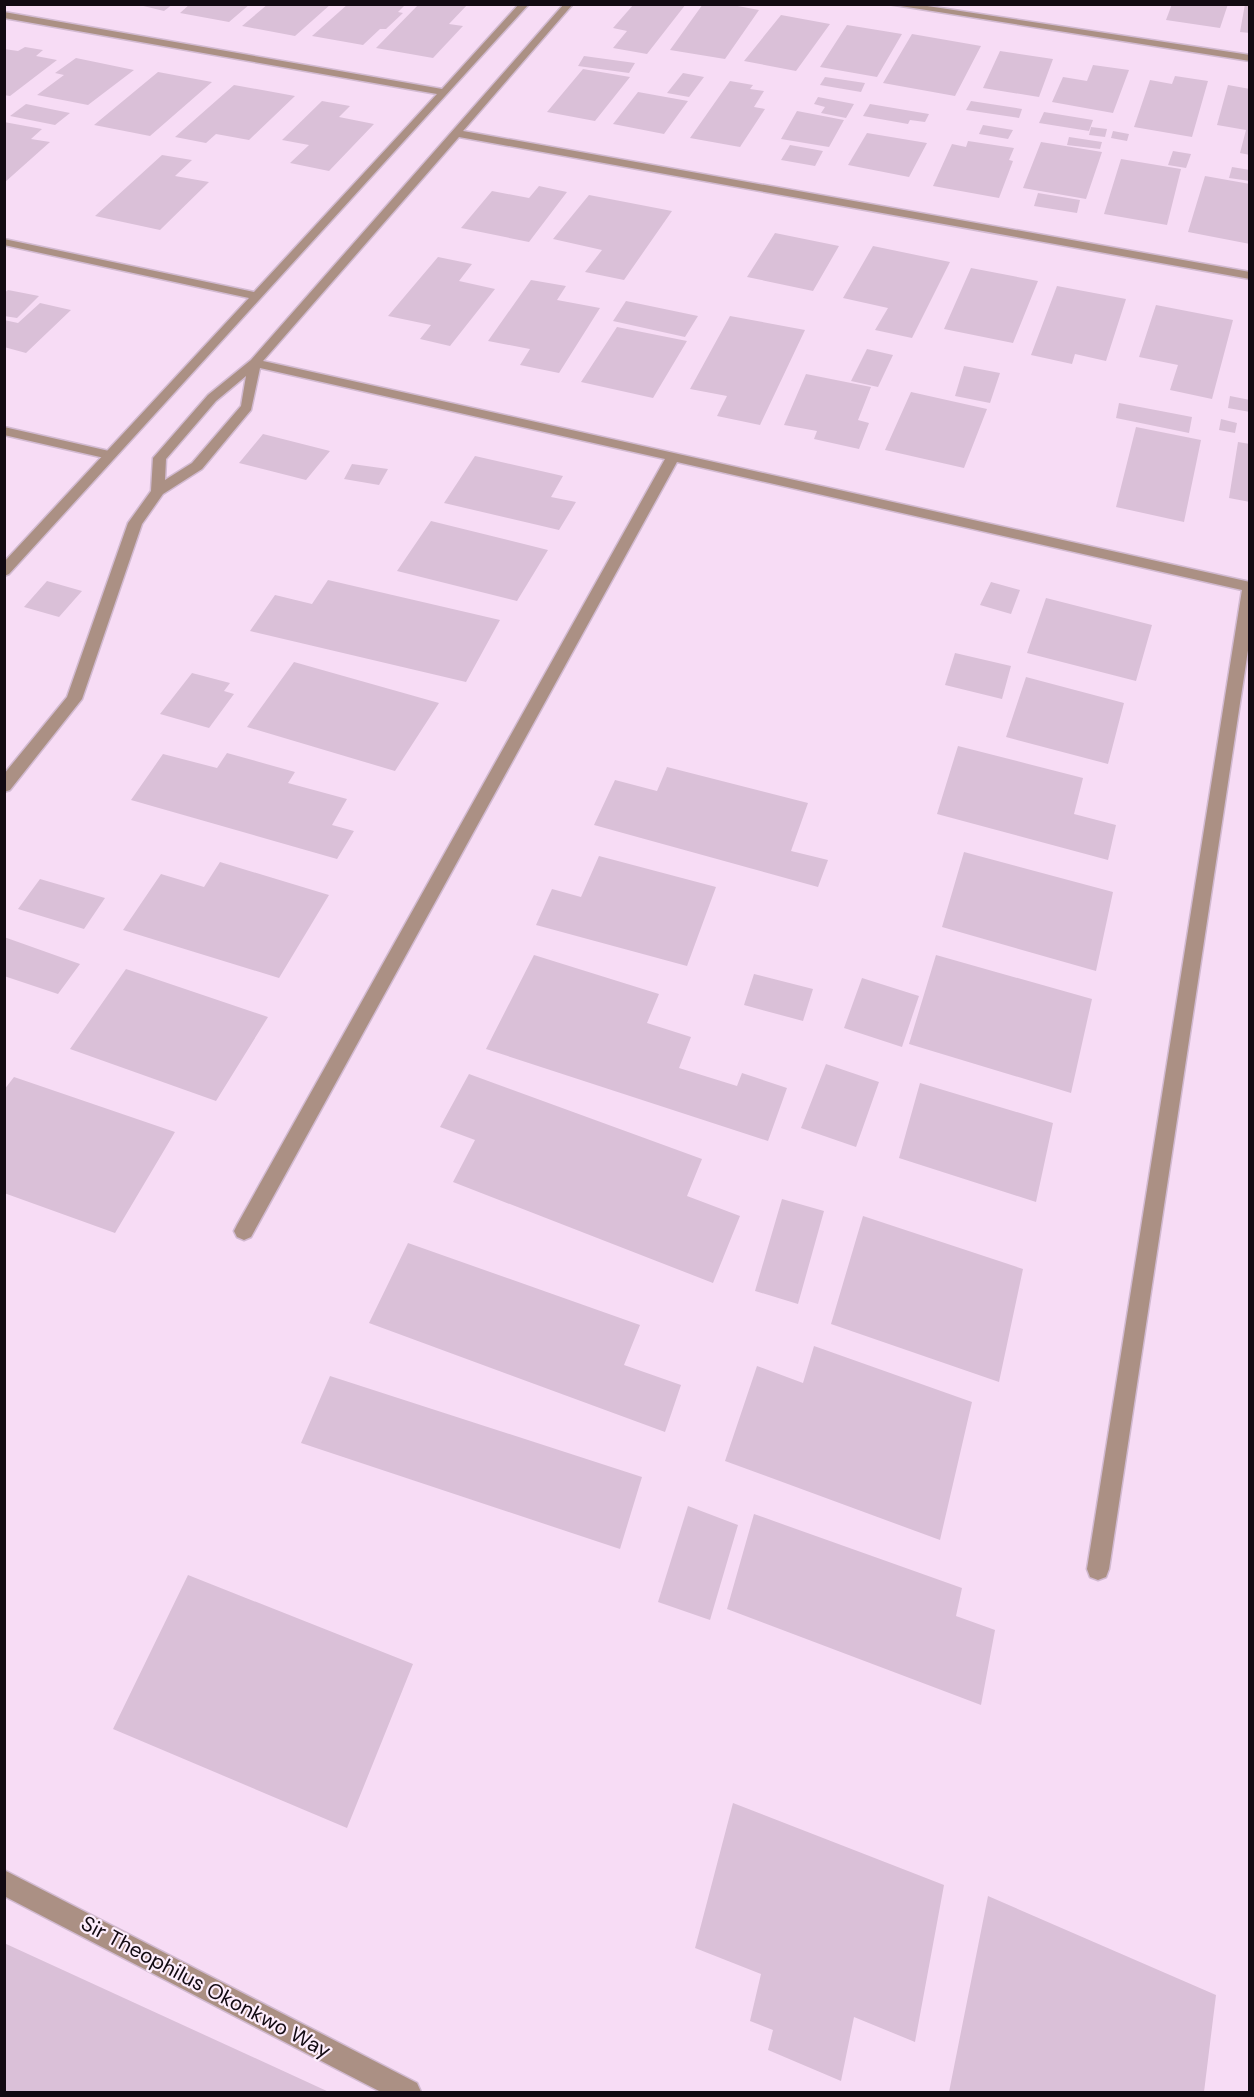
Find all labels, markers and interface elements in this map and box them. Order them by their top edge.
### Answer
street label: Sir Theophilus Okonkwo Way [76,1909,336,2065]

